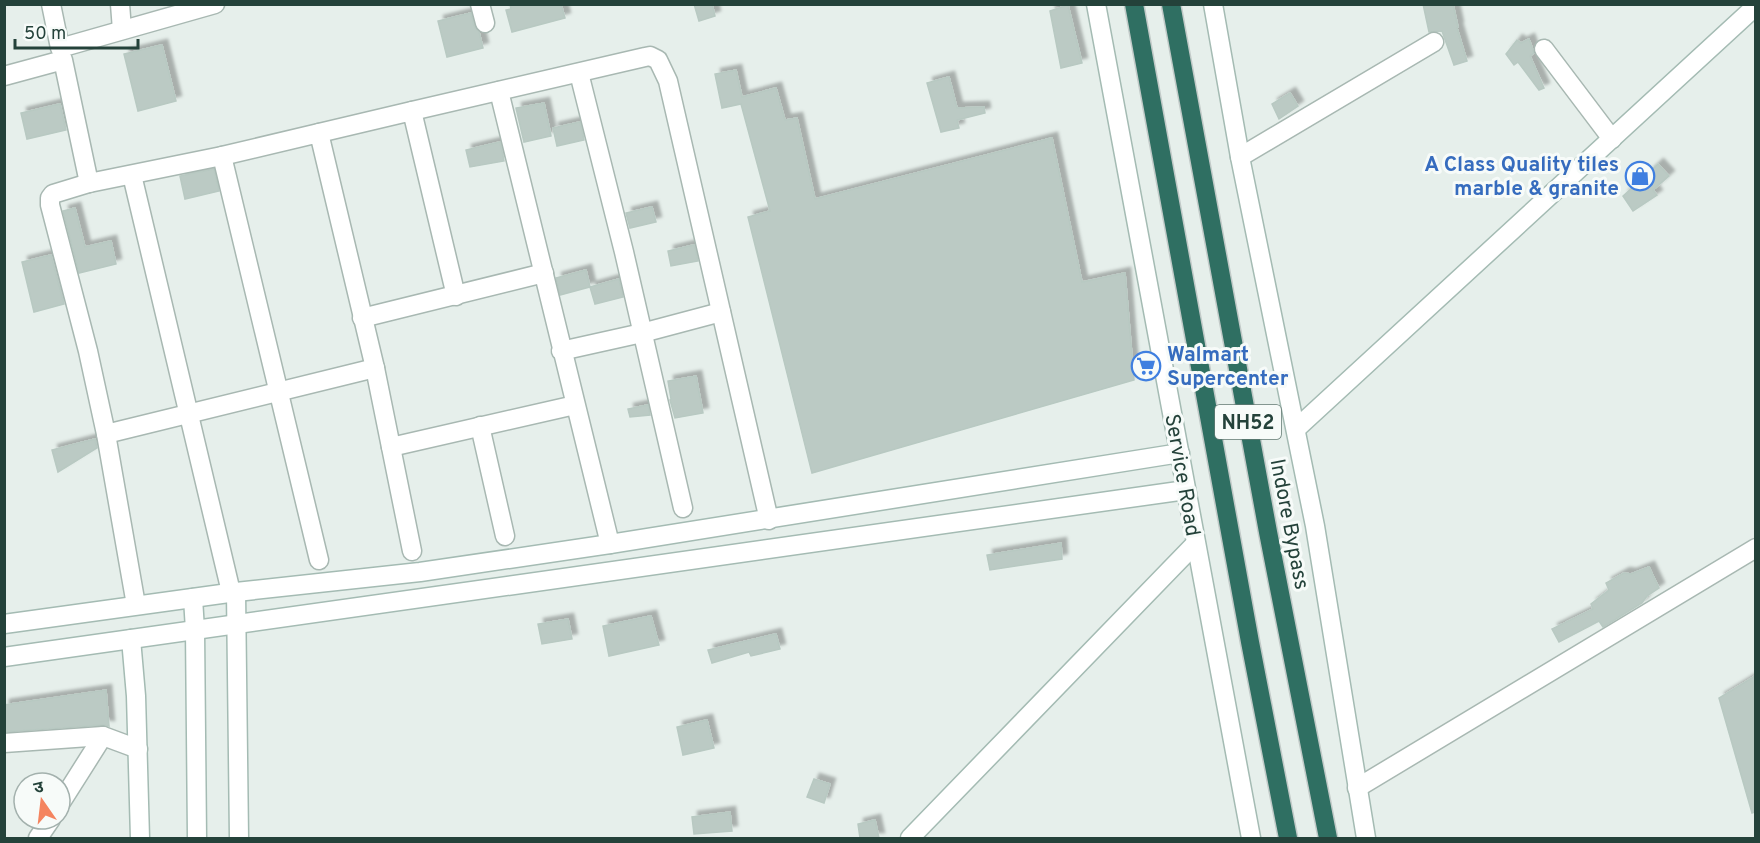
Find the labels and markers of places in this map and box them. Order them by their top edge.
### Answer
place label: A Class Quality tiles marble & granite [1424,152,1619,203]
shop icon: A Class Quality tiles marble & granite [1624,160,1656,192]
place label: Walmart Supercenter [1167,342,1289,393]
supermarket icon: Walmart Supercenter [1130,350,1162,382]

